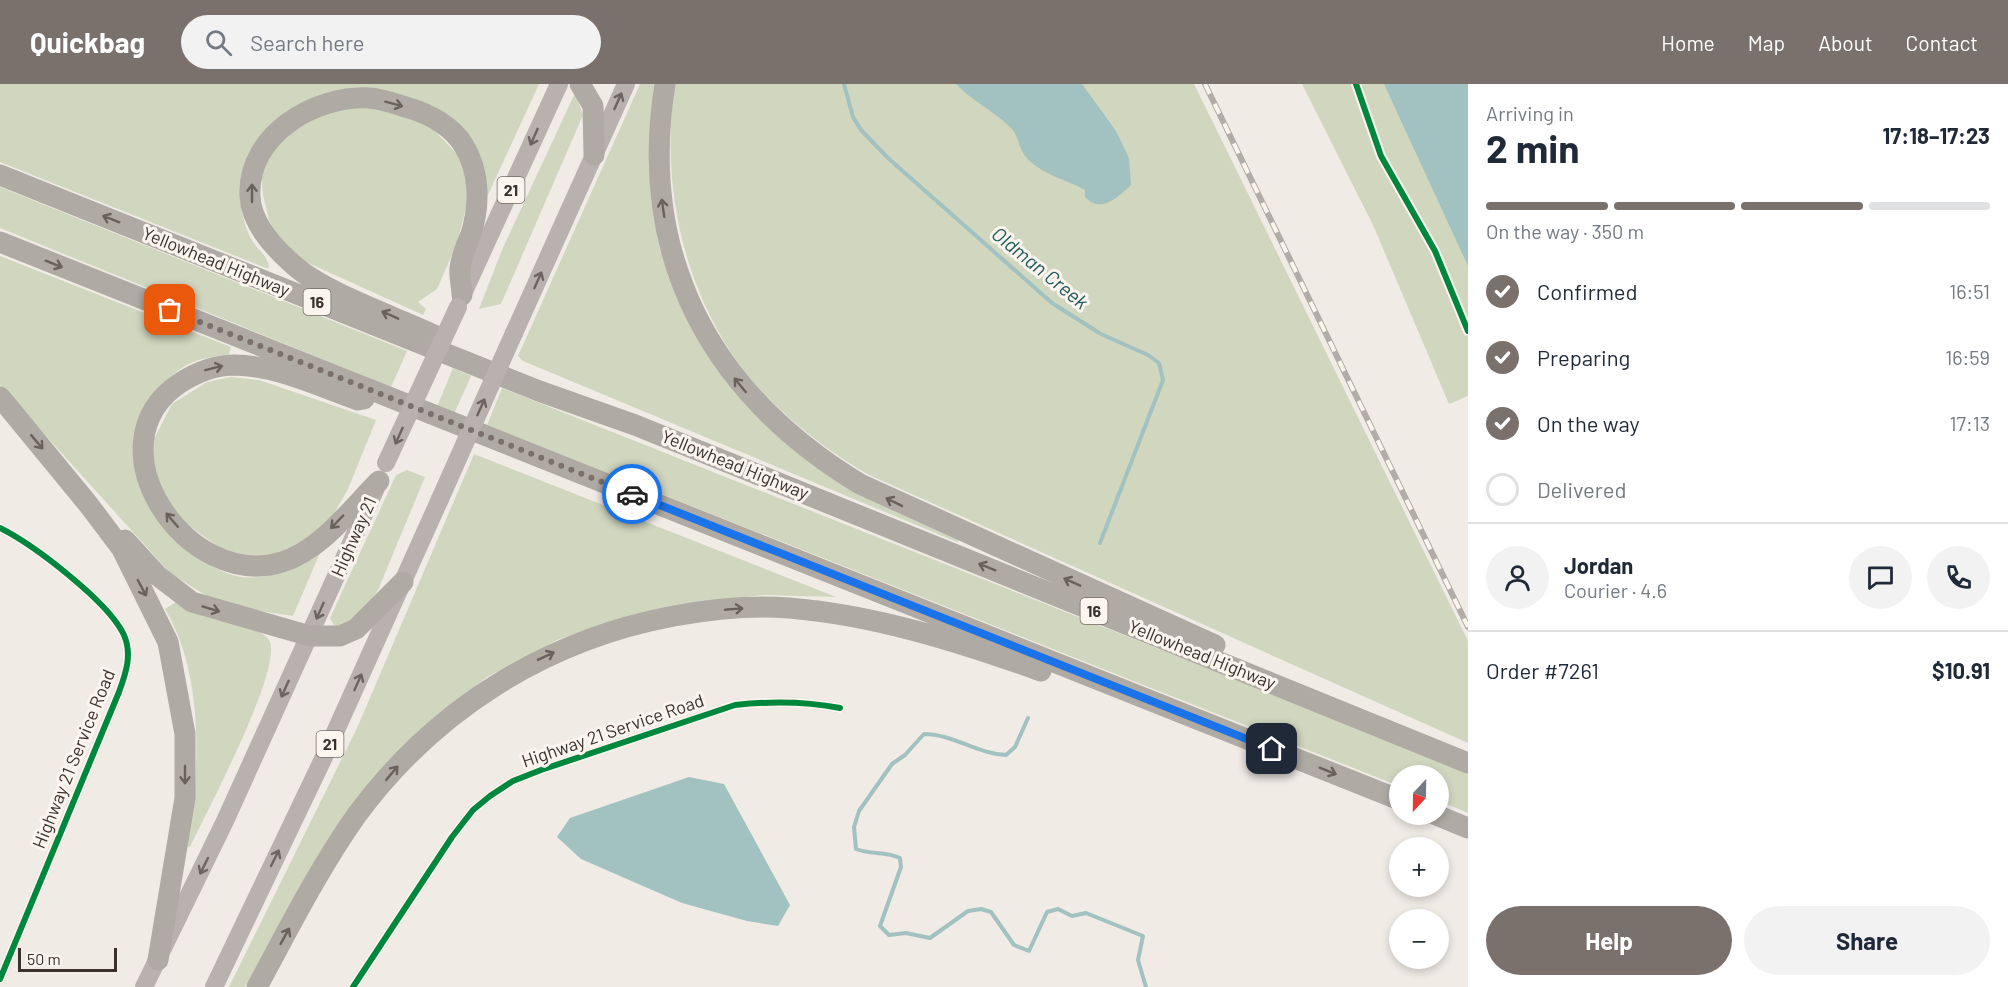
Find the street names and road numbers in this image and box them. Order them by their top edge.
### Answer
road number: 21 [498,177,524,203]
street label: Yellowhead Highway [140,222,293,301]
road number: 16 [304,289,330,315]
street label: Yellowhead Highway [659,425,812,504]
street label: Highway 21 [326,493,380,580]
road number: 16 [1080,598,1108,624]
street label: Yellowhead Highway [1126,615,1279,694]
street label: Highway 21 Service Road [27,666,119,851]
street label: Highway 21 Service Road [519,689,707,772]
road number: 21 [316,731,344,757]

